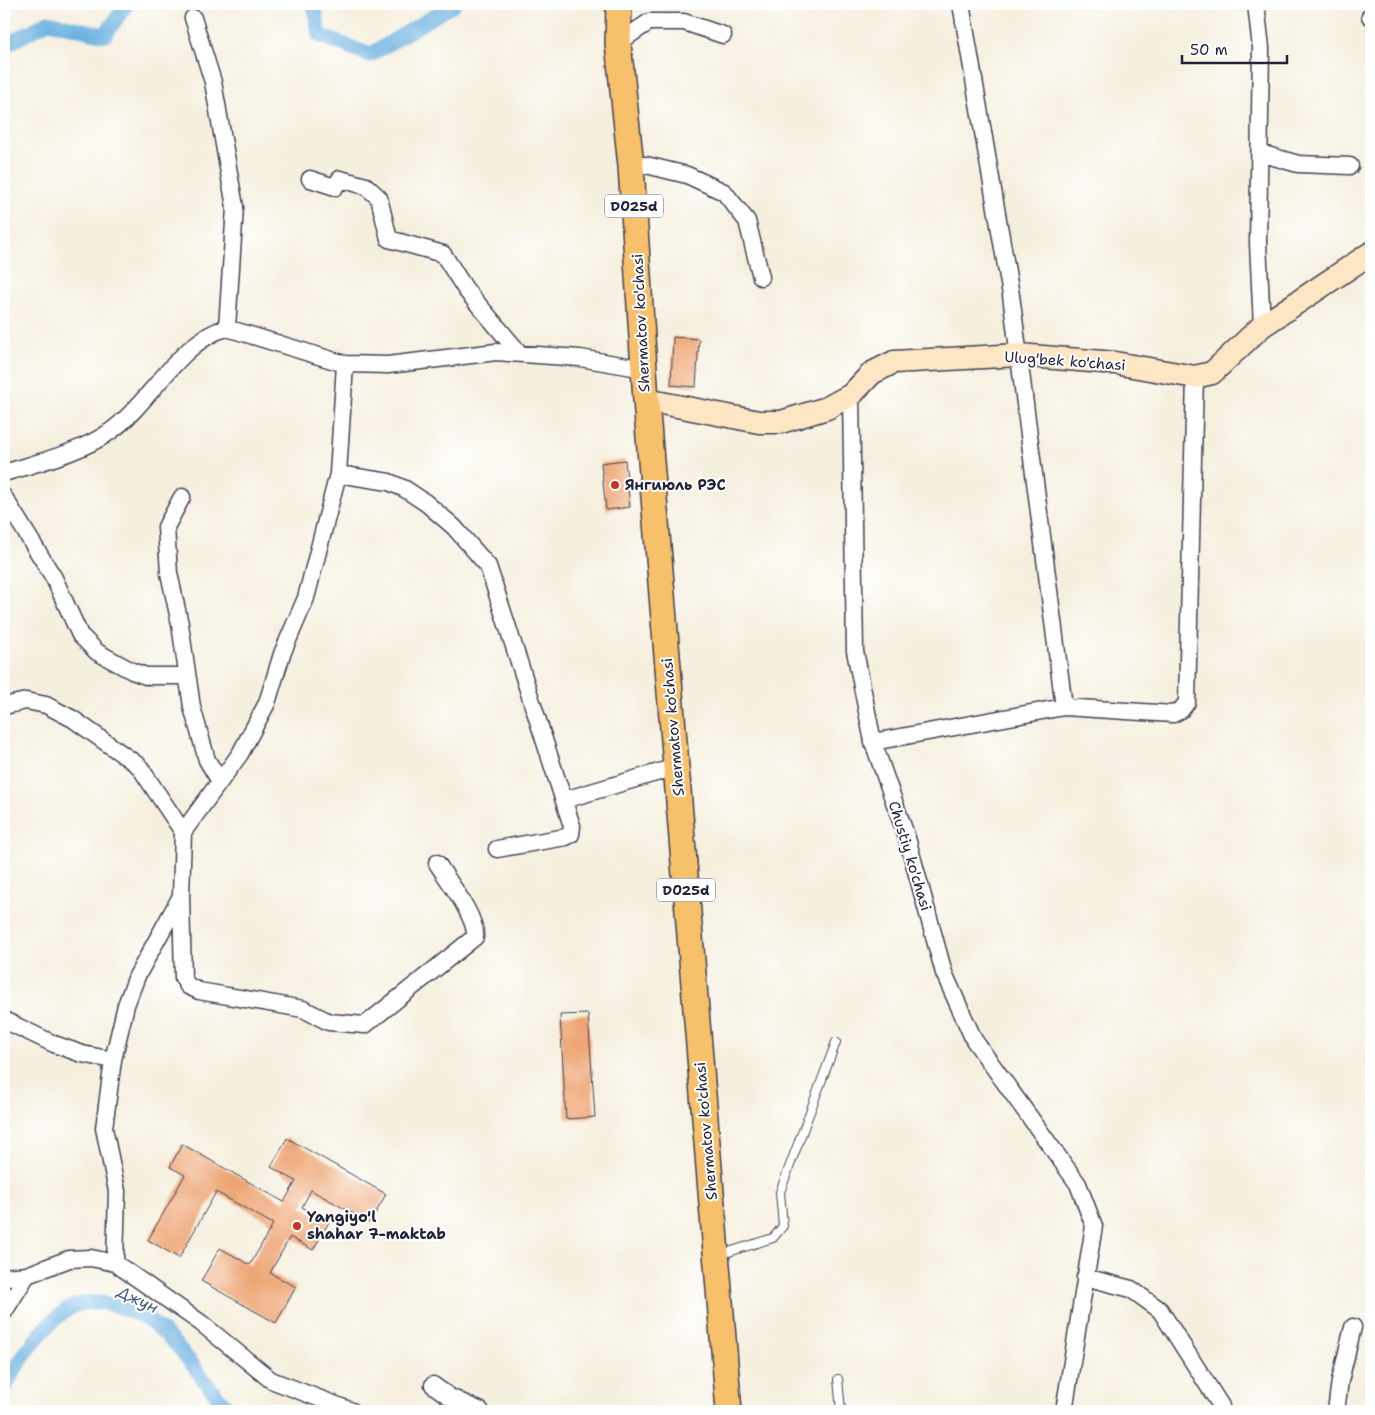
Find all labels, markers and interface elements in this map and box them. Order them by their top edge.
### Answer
scale bar [1182,32,1288,64]
text: 50 m [1190,40,1228,60]
road number: D025d [605,195,663,218]
street label: Shermatov ko'chasi [627,253,655,393]
street label: Ulug'bek ko'chasi [1004,347,1126,375]
place label: Янгиюль РЭС [625,475,726,495]
marker: Янгиюль РЭС [609,479,621,491]
street label: Shermatov ko'chasi [657,657,689,797]
street label: Chustiy ko'chasi [884,799,936,913]
road number: D025d [657,878,715,902]
street label: Shermatov ko'chasi [690,1061,722,1201]
place label: Yangiyo'l shahar 7-maktab [307,1207,446,1244]
marker: Yangiyo'l shahar 7-maktab [291,1220,303,1232]
water label: Джун [113,1281,161,1318]

